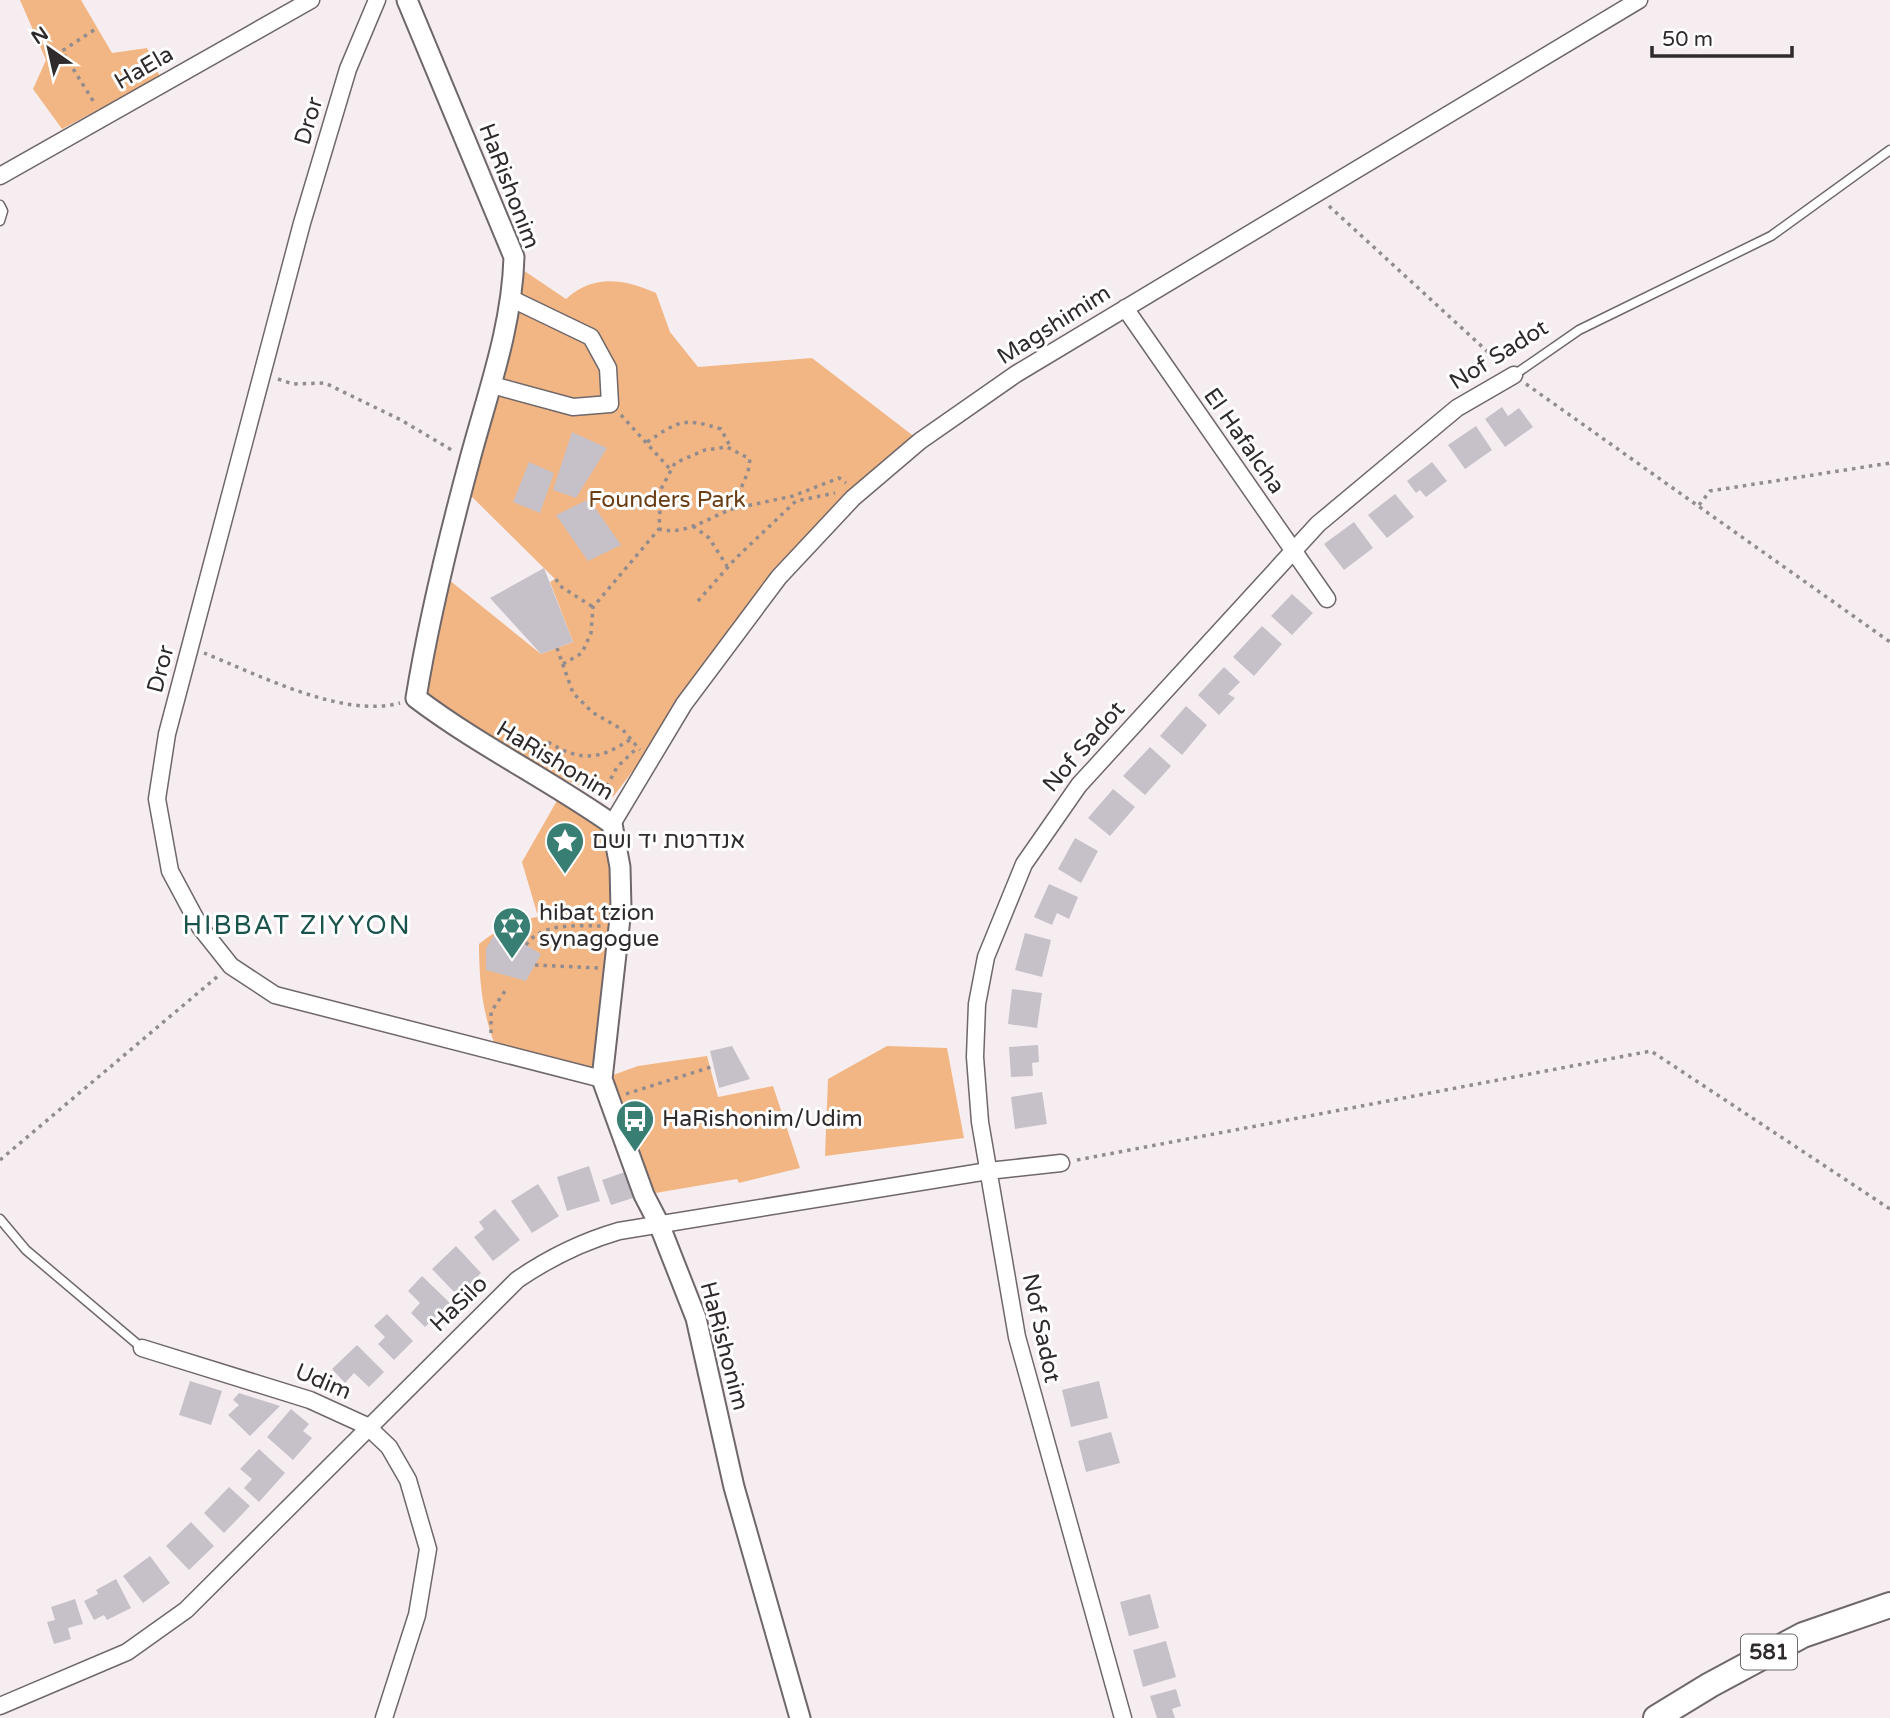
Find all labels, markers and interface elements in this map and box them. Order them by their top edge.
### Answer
north arrow [14,14,84,84]
scale bar [1652,14,1792,58]
text: N [28,22,53,49]
text: 50 m [1662,27,1713,52]
street label: HaEla [110,40,178,96]
street label: Dror [289,94,330,148]
street label: HaRishonim [472,119,546,253]
street label: Magshimim [992,279,1116,371]
street label: Nof Sadot [1444,314,1554,396]
street label: El Hafalcha [1197,383,1291,499]
park label: Founders Park [588,486,746,514]
street label: Dror [141,642,181,696]
street label: Nof Sadot [1037,696,1131,798]
street label: HaRishonim [491,715,619,807]
place icon: אנדרטת יד ושם [544,820,586,875]
place label: אנדרטת יד ושם [592,827,745,855]
place label: hibat tzion synagogue [539,899,659,953]
synagogue icon: hibat tzion synagogue [491,905,533,960]
district label: HIBBAT ZIYYON [182,910,412,941]
bus stop icon: HaRishonim/Udim [614,1098,656,1153]
place label: HaRishonim/Udim [662,1105,863,1133]
street label: HaSilo [424,1270,494,1338]
street label: Nof Sadot [1016,1271,1066,1385]
street label: HaRishonim [693,1279,755,1413]
street label: Udim [291,1358,355,1406]
road number: 581 [1741,1634,1797,1670]

